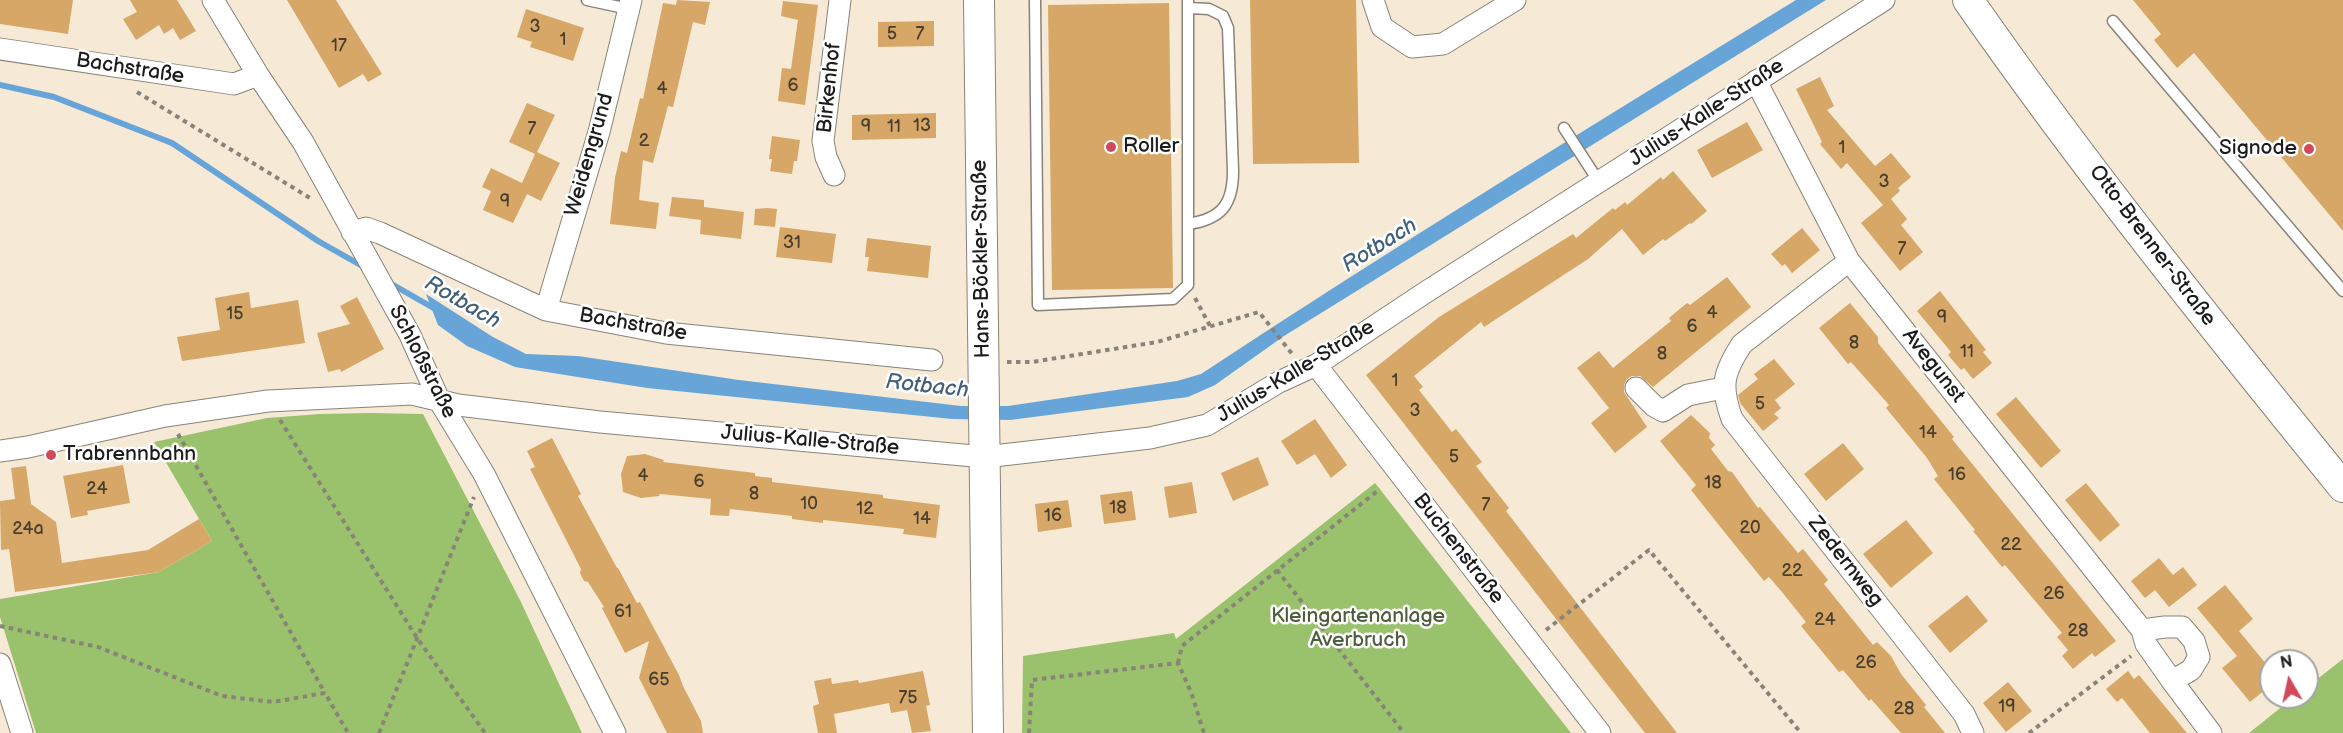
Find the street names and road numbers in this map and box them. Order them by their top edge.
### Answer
street label: Birkenhof [813,41,847,135]
street label: Bachstraße [74,48,186,90]
street label: Julius-Kalle-Straße [1625,54,1789,172]
street label: Weidengrund [560,91,620,219]
street label: Hans-Böckler-Straße [968,159,996,359]
street label: Otto-Brenner-Straße [2083,161,2221,331]
street label: Schloßstraße [383,301,461,423]
street label: Bachstraße [577,303,689,347]
street label: Julius-Kalle-Straße [1213,315,1379,429]
street label: Avegunst [1896,324,1970,408]
street label: Julius-Kalle-Straße [720,421,900,461]
street label: Buchenstraße [1407,489,1509,609]
street label: Zedernweg [1802,512,1888,612]

